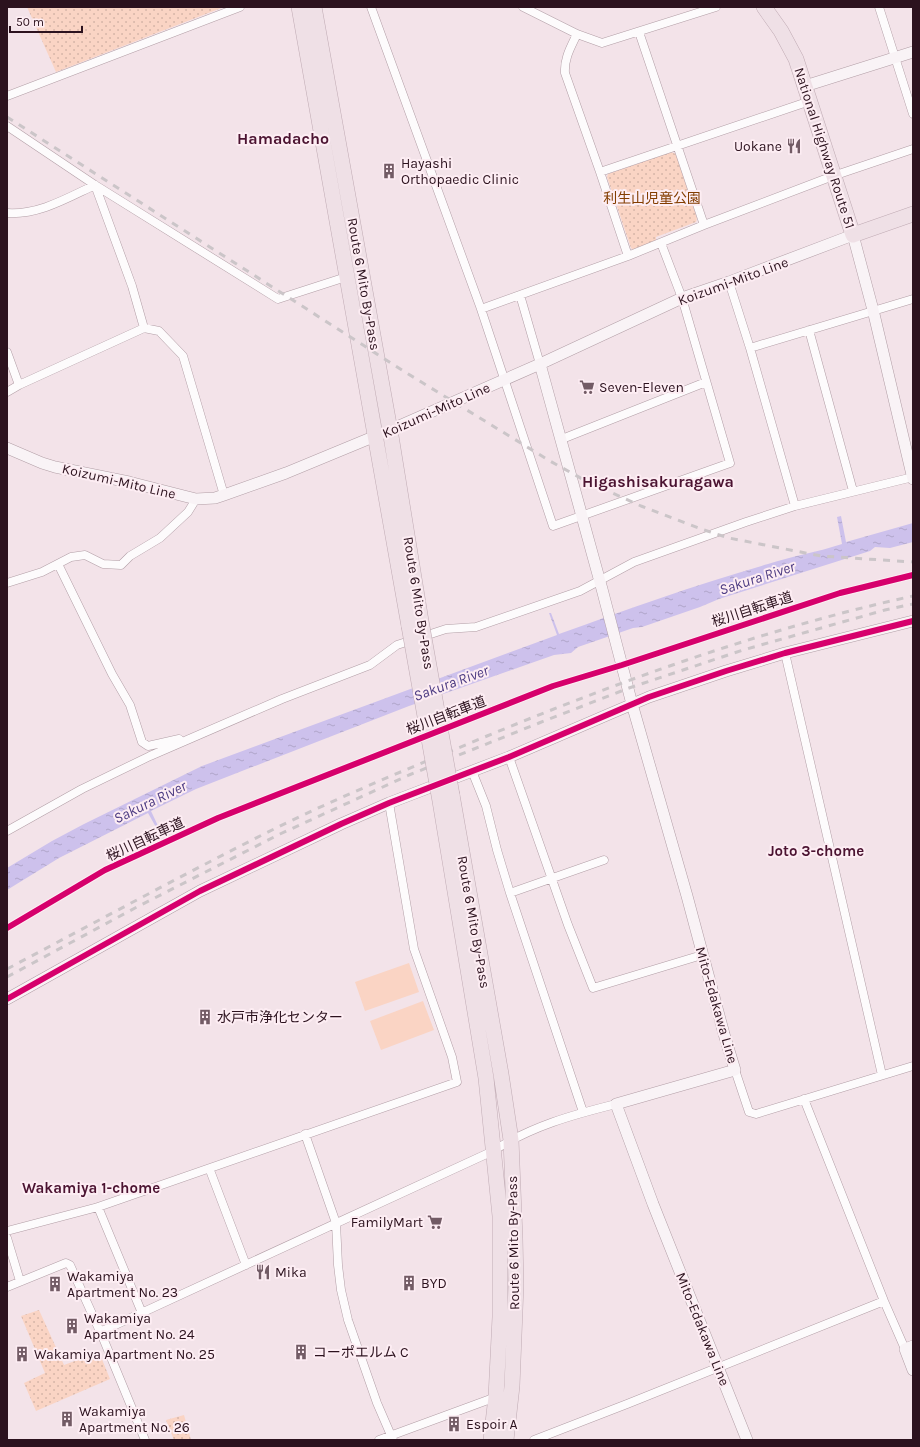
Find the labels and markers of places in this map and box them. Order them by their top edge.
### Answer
restaurant icon: Uokane [785,137,803,155]
place label: Uokane [734,138,782,155]
place label: Hayashi Orthopaedic Clinic [401,155,519,188]
building icon: Hayashi Orthopaedic Clinic [380,162,398,180]
supermarket icon: Seven-Eleven [578,378,596,396]
place label: Seven-Eleven [599,379,684,396]
building icon: 水戸市浄化センター [196,1008,214,1026]
place label: 水戸市浄化センター [217,1009,343,1026]
supermarket icon: FamilyMart [426,1213,444,1231]
place label: FamilyMart [351,1214,423,1231]
restaurant icon: Mika [254,1263,272,1281]
place label: Mika [275,1264,307,1281]
place label: Wakamiya Apartment No. 23 [67,1268,178,1301]
building icon: BYD [400,1274,418,1292]
building icon: Wakamiya Apartment No. 23 [46,1275,64,1293]
place label: BYD [421,1275,447,1292]
place label: Wakamiya Apartment No. 24 [84,1310,195,1343]
building icon: Wakamiya Apartment No. 24 [63,1317,81,1335]
building icon: コーポエルム C [292,1343,310,1361]
place label: コーポエルム C [313,1344,409,1361]
building icon: Wakamiya Apartment No. 25 [13,1345,31,1363]
place label: Wakamiya Apartment No. 25 [34,1346,215,1363]
place label: Wakamiya Apartment No. 26 [79,1403,190,1436]
building icon: Wakamiya Apartment No. 26 [58,1410,76,1428]
building icon: Espoir A [445,1415,463,1433]
place label: Espoir A [466,1416,518,1433]

